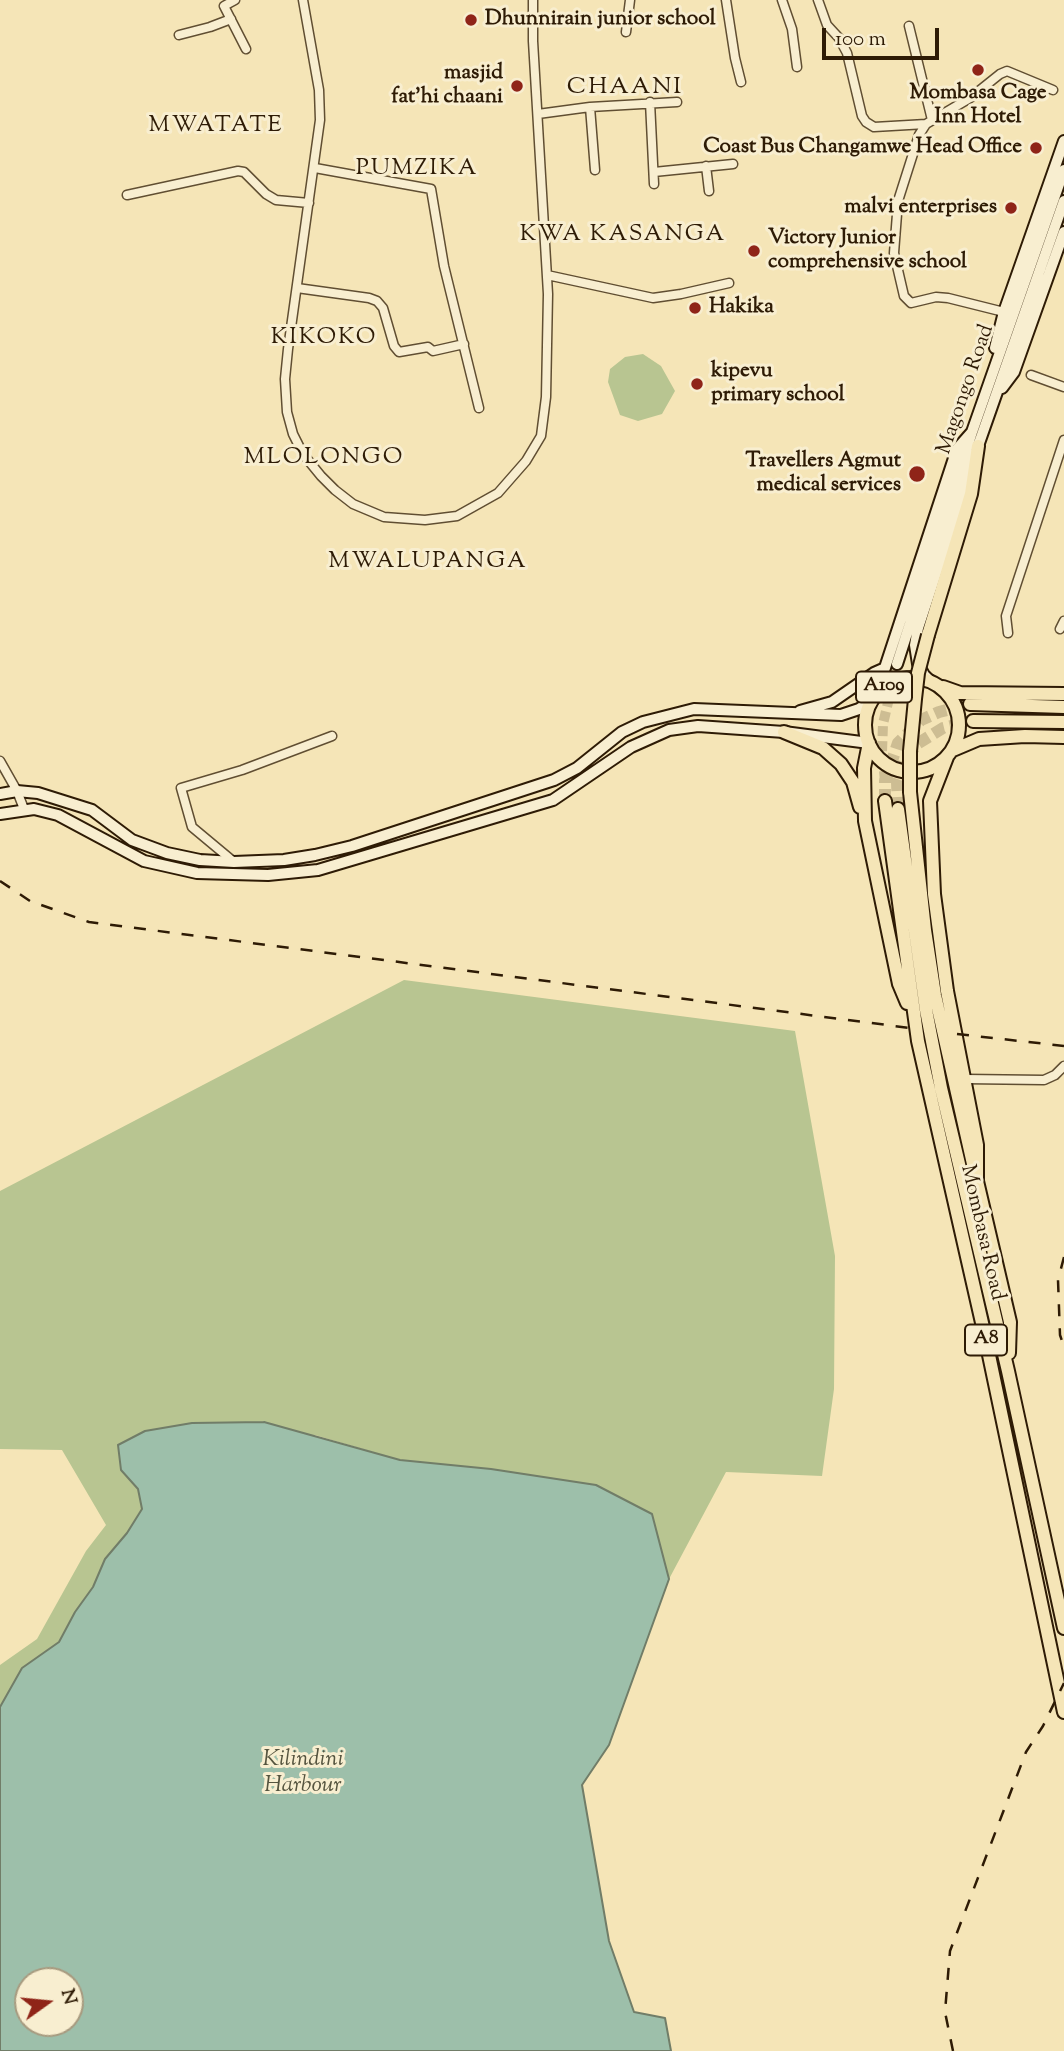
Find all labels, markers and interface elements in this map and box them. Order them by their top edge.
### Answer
place label: Dhunnirain junior school [485,7,716,33]
marker: Dhunnirain junior school [463,12,479,28]
scale bar [826,14,943,58]
text: 100 m [835,25,886,55]
place label: masjid fat'hi chaani [391,61,503,111]
marker: Mombasa Cage Inn Hotel [970,62,986,78]
district label: CHAANI [568,75,682,103]
marker: masjid fat'hi chaani [509,78,525,94]
place label: Mombasa Cage Inn Hotel [909,81,1047,131]
district label: MWATATE [149,113,283,141]
place label: Coast Bus Changamwe Head Office [703,135,1022,161]
marker: Coast Bus Changamwe Head Office [1028,140,1044,156]
district label: PUMZIKA [357,156,477,184]
place label: malvi enterprises [844,195,997,221]
marker: malvi enterprises [1003,200,1019,216]
district label: KWA KASANGA [521,222,725,250]
place label: Victory Junior comprehensive school [768,226,967,276]
marker: Victory Junior comprehensive school [746,243,762,259]
place label: Hakika [709,295,774,321]
marker: Hakika [687,300,703,316]
street label: Magongo Road [933,322,1001,458]
district label: KIKOKO [271,325,377,353]
place label: kipevu primary school [711,359,845,409]
marker: kipevu primary school [689,376,705,392]
district label: MLOLONGO [245,445,403,473]
place label: Travellers Agmut medical services [746,449,901,499]
marker: Travellers Agmut medical services [907,464,927,484]
district label: MWALUPANGA [330,549,526,577]
road number: A109 [856,672,912,702]
street label: Mombasa Road [953,1163,1009,1303]
road number: A8 [965,1324,1007,1356]
water label: Kilindini Harbour [263,1747,343,1801]
north arrow [14,1967,84,2037]
text: N [53,1986,83,2008]

